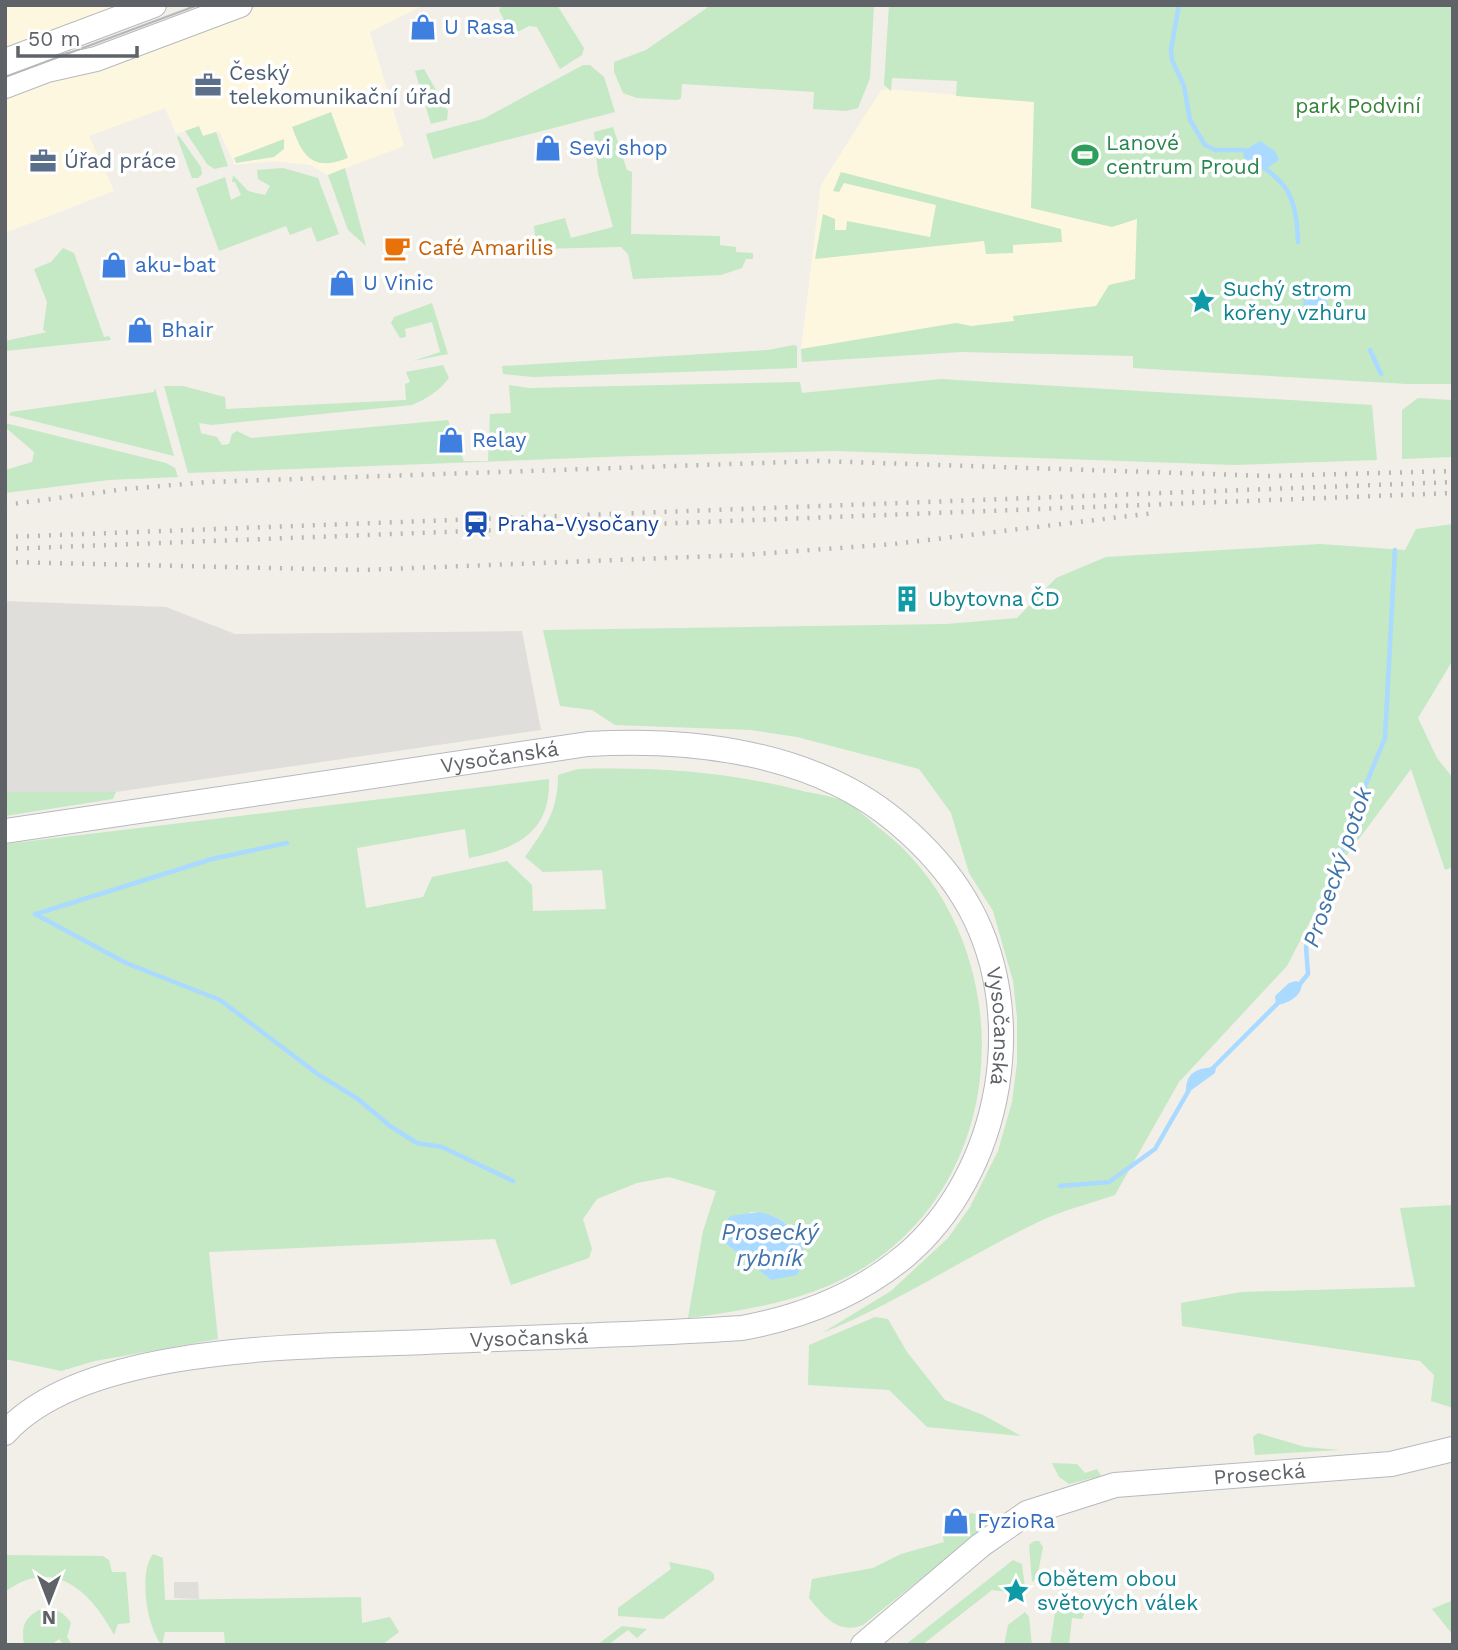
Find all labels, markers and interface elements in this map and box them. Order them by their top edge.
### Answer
shop icon: U Rasa [408,12,438,42]
scale bar [18,14,136,58]
place label: U Rasa [444,14,515,39]
text: 50 m [28,26,80,51]
place label: Český telekomunikační úřad [229,60,452,109]
office icon: Český telekomunikační úřad [193,70,223,100]
park label: park Podviní [1295,93,1421,118]
place label: Lanové centrum Proud [1106,130,1260,179]
shop icon: Sevi shop [533,133,563,163]
place label: Sevi shop [569,135,668,160]
sports icon: Lanové centrum Proud [1070,140,1100,170]
office icon: Úřad práce [28,146,58,176]
place label: Úřad práce [64,148,176,173]
cafe icon: Café Amarilis [382,233,412,263]
place label: Café Amarilis [418,235,554,260]
shop icon: aku-bat [99,250,129,280]
place label: aku-bat [135,252,216,277]
shop icon: U Vinic [327,268,357,298]
place label: U Vinic [363,270,434,295]
place label: Suchý strom kořeny vzhůru [1223,276,1367,325]
place icon: Suchý strom kořeny vzhůru [1187,286,1217,316]
shop icon: Bhair [125,315,155,345]
place label: Bhair [161,317,214,342]
shop icon: Relay [436,425,466,455]
place label: Relay [472,427,526,452]
station icon: Praha-Vysočany [461,509,491,539]
place label: Praha-Vysočany [497,511,659,536]
building icon: Ubytovna ČD [892,584,922,614]
place label: Ubytovna ČD [928,586,1060,611]
street label: Vysočanská [439,736,560,778]
water label: Prosecký potok [1297,782,1378,951]
street label: Vysočanská [981,964,1014,1087]
water label: Prosecký rybník [721,1219,820,1272]
street label: Vysočanská [469,1323,589,1352]
street label: Prosecká [1213,1458,1307,1489]
shop icon: FyzioRa [941,1506,971,1536]
place label: FyzioRa [977,1508,1055,1533]
north arrow [14,1566,84,1636]
place label: Obětem obou světových válek [1037,1566,1198,1615]
place icon: Obětem obou světových válek [1001,1576,1031,1606]
text: N [42,1606,56,1629]

